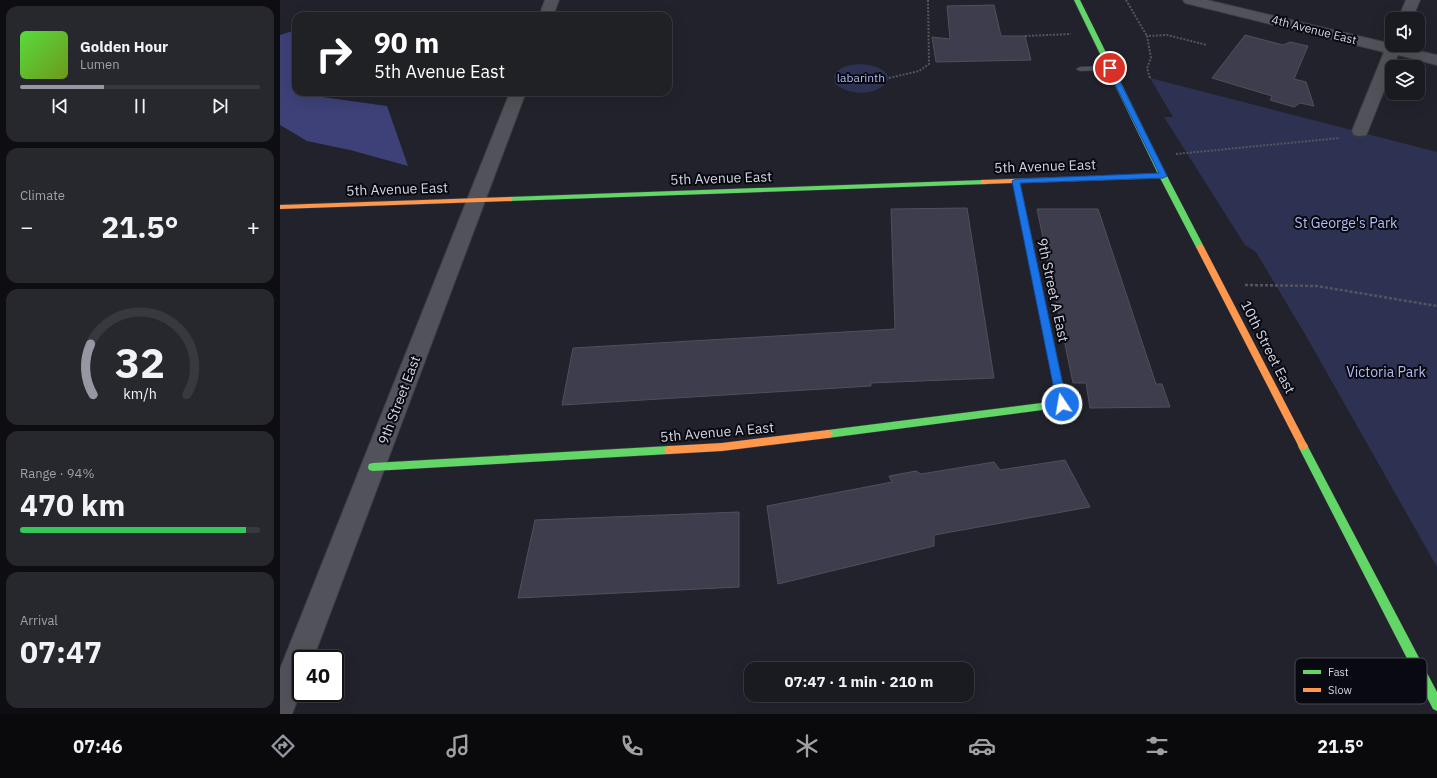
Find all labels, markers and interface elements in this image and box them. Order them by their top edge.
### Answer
street label: 4th Avenue East [1270,12,1358,47]
map controls [1385,12,1425,100]
button: sound [1385,12,1425,52]
text: 90 m [374,24,439,61]
icon: right [308,28,360,80]
text: Golden Hour [80,37,168,56]
pin [1093,51,1127,85]
text: Lumen [80,56,120,73]
icon: arrive [1099,57,1121,79]
text: 5th Avenue East [374,60,505,83]
button: layers [1385,60,1425,100]
park label: labarinth [837,70,885,85]
icon: previous [49,95,71,117]
icon: pause [129,95,151,117]
icon: next [209,95,231,117]
street label: 5th Avenue East [994,155,1096,177]
street label: 5th Avenue East [670,167,772,189]
street label: 5th Avenue East [346,178,448,200]
text: Climate [20,187,65,204]
text: 21.5° [101,207,179,246]
text: − [20,212,33,241]
text: + [247,212,260,241]
park label: St George's Park [1295,214,1398,232]
street label: 9th Street A East [1033,236,1073,344]
street label: 10th Street East [1237,297,1299,397]
text: 32 [115,335,165,389]
street label: 9th Street East [374,353,424,447]
park label: Victoria Park [1346,363,1426,381]
position arrow [1041,383,1083,425]
text: km/h [123,384,157,403]
street label: 5th Avenue A East [659,418,775,446]
text: Range · 94% [20,465,94,482]
text: 470 km [20,485,125,524]
text: Arrival [20,612,58,629]
text: 07:47 [20,632,102,671]
speed limit sign: 40 [292,650,344,702]
legend [1295,658,1427,704]
text: Fast [1328,665,1349,679]
text: 07:47 · 1 min · 210 m [785,672,933,691]
text: Slow [1328,683,1352,697]
icon: directions [269,732,297,760]
icon: music [444,732,472,760]
icon: phone [618,732,646,760]
icon: climate [793,732,821,760]
icon: car [968,732,996,760]
icon: filters [1143,732,1171,760]
text: 07:46 [73,735,122,758]
text: 21.5° [1317,735,1364,758]

